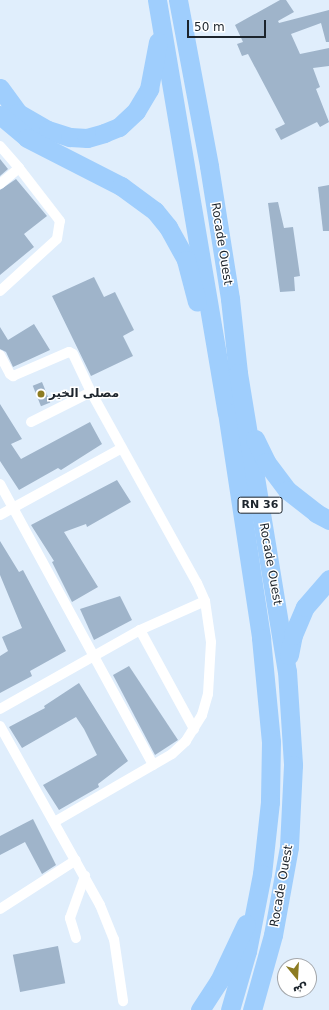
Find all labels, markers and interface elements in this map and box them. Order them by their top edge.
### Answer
scale bar [189,12,268,38]
text: 50 m [194,20,225,34]
street label: Rocade Ouest [207,202,235,286]
place label: مصلى الخير [49,387,119,401]
marker: مصلى الخير [36,389,46,399]
road number: RN 36 [237,496,283,514]
street label: Rocade Ouest [256,522,284,606]
street label: Rocade Ouest [268,844,296,928]
north arrow [277,958,317,998]
text: ش [291,980,310,997]

